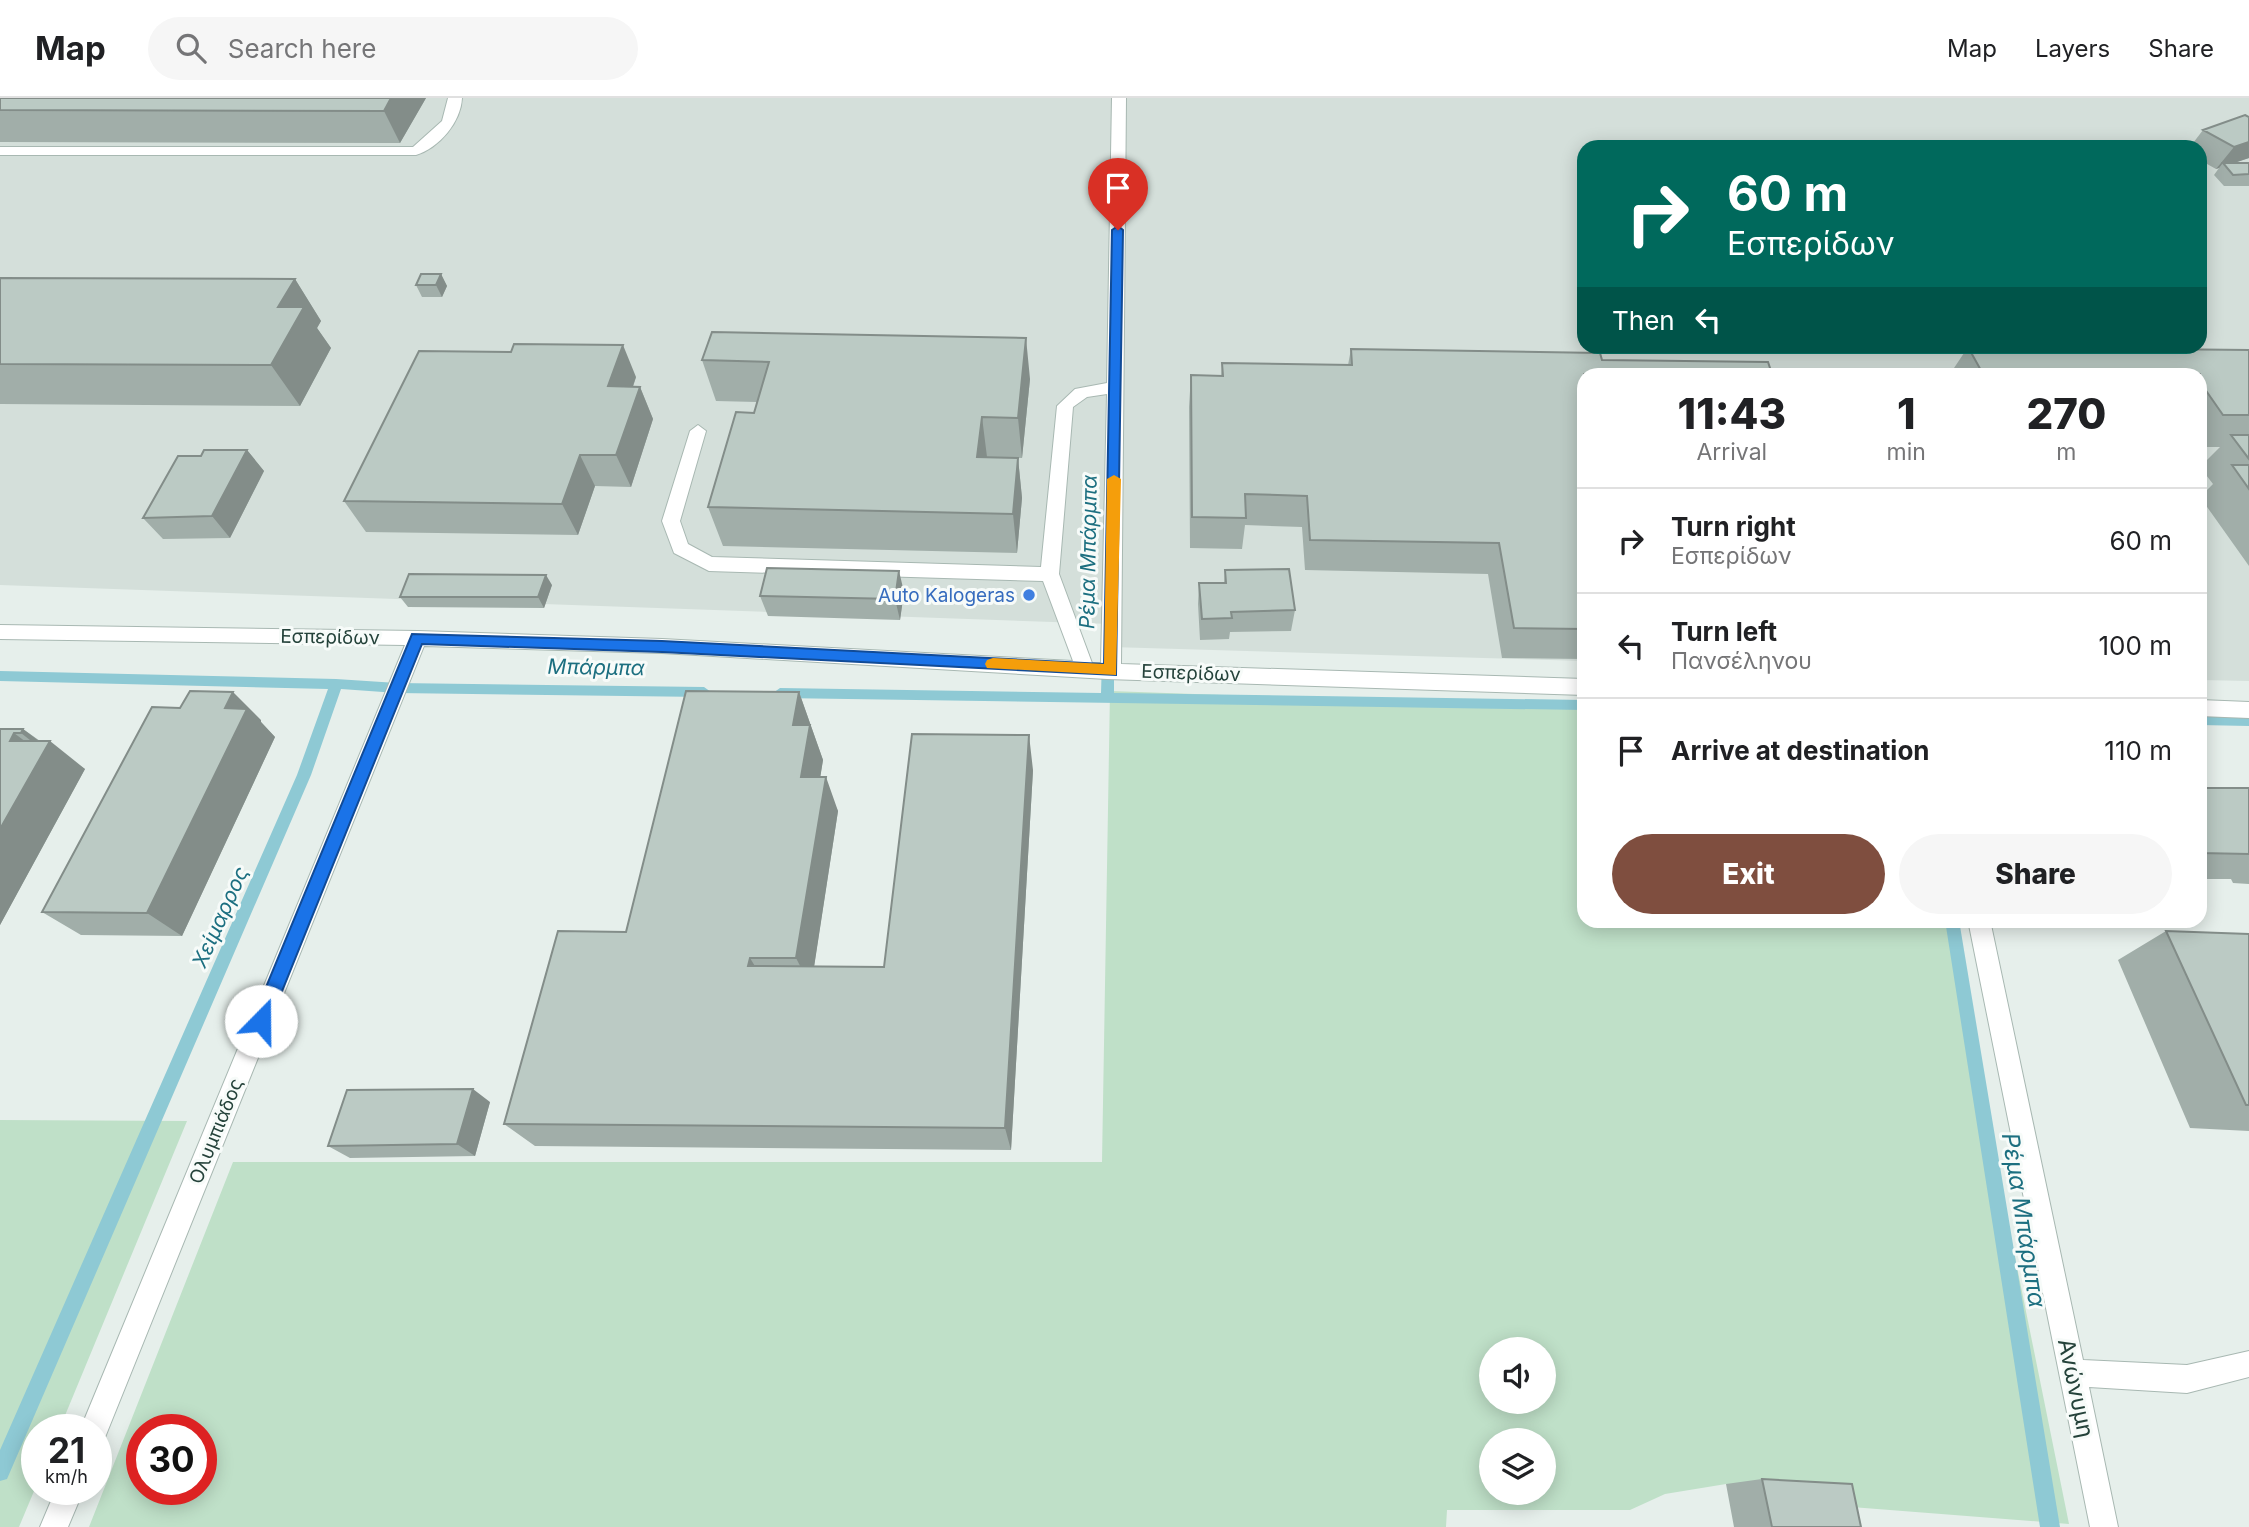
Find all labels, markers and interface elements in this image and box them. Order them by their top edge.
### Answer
search box [148,17,638,80]
text: Map [35,28,106,68]
icon: search [172,29,210,67]
text: Search here [228,33,376,64]
text: Map [1947,34,1997,63]
text: Layers [2035,34,2110,63]
text: Share [2148,34,2214,63]
pin [1088,158,1148,230]
text: 60 m [1727,164,1848,223]
icon: right [1612,168,1703,259]
icon: arrive [1099,169,1137,207]
text: Εσπερίδων [1727,224,1895,263]
icon: left [1689,301,1727,339]
text: Then [1612,305,1675,336]
text: 11:43 [1678,388,1786,439]
text: 1 [1897,388,1916,439]
text: 270 [2026,388,2106,439]
text: Arrival [1696,438,1767,466]
text: min [1887,438,1926,466]
text: m [2056,438,2077,466]
water label: Ρέμα Μπάρμπα [1074,475,1102,629]
text: Turn right [1671,511,1796,542]
icon: right [1612,522,1650,560]
text: 60 m [2109,525,2172,556]
text: Εσπερίδων [1671,542,1791,570]
place label: Auto Kalogeras [878,584,1015,607]
marker: Auto Kalogeras [1021,587,1037,603]
text: Turn left [1671,616,1777,647]
street label: Εσπερίδων [280,625,380,649]
icon: left [1612,627,1650,665]
text: 100 m [2099,630,2172,661]
text: Πανσέληνου [1671,647,1812,675]
water label: Μπάρμπα [547,654,645,680]
street label: Εσπερίδων [1141,660,1241,686]
icon: arrive [1612,732,1650,770]
text: Arrive at destination [1671,735,1930,766]
text: 110 m [2104,735,2172,766]
button: Exit [1612,834,1885,914]
button: Share [1899,834,2172,914]
water label: Χείμαρρος [186,863,253,972]
position arrow [224,984,298,1058]
street label: Ολυμπιάδος [184,1075,248,1187]
water label: Ρέμα Μπάρμπα [1996,1131,2052,1309]
street label: Ανώνυμη [2052,1336,2100,1440]
map controls [1479,1337,1556,1505]
button: sound [1479,1337,1556,1414]
speed limit sign: 30 [126,1414,217,1505]
button: layers [1479,1428,1556,1505]
text: 21 [48,1429,85,1471]
text: km/h [45,1466,88,1487]

